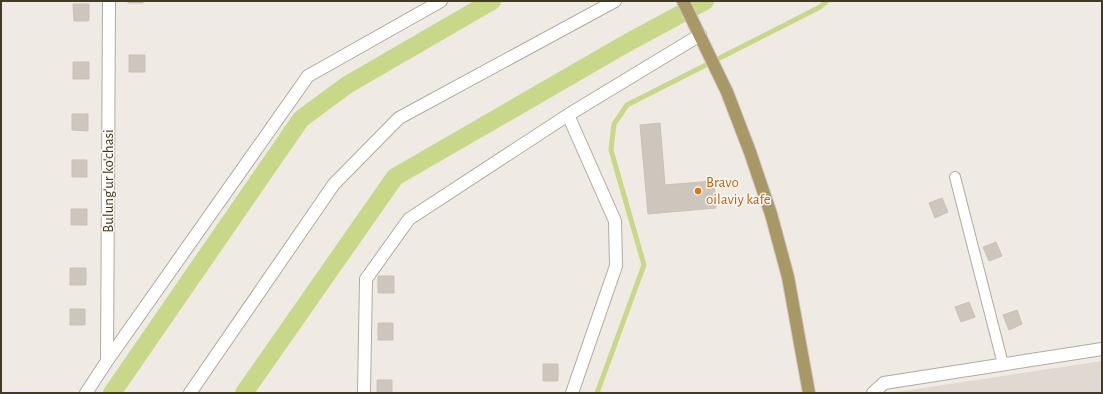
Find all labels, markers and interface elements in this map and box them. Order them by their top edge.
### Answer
street label: Bulung'ur ko'chasi [101,129,116,233]
place label: Bravo oilaviy kafe [706,175,771,207]
marker: Bravo oilaviy kafe [693,186,703,196]

